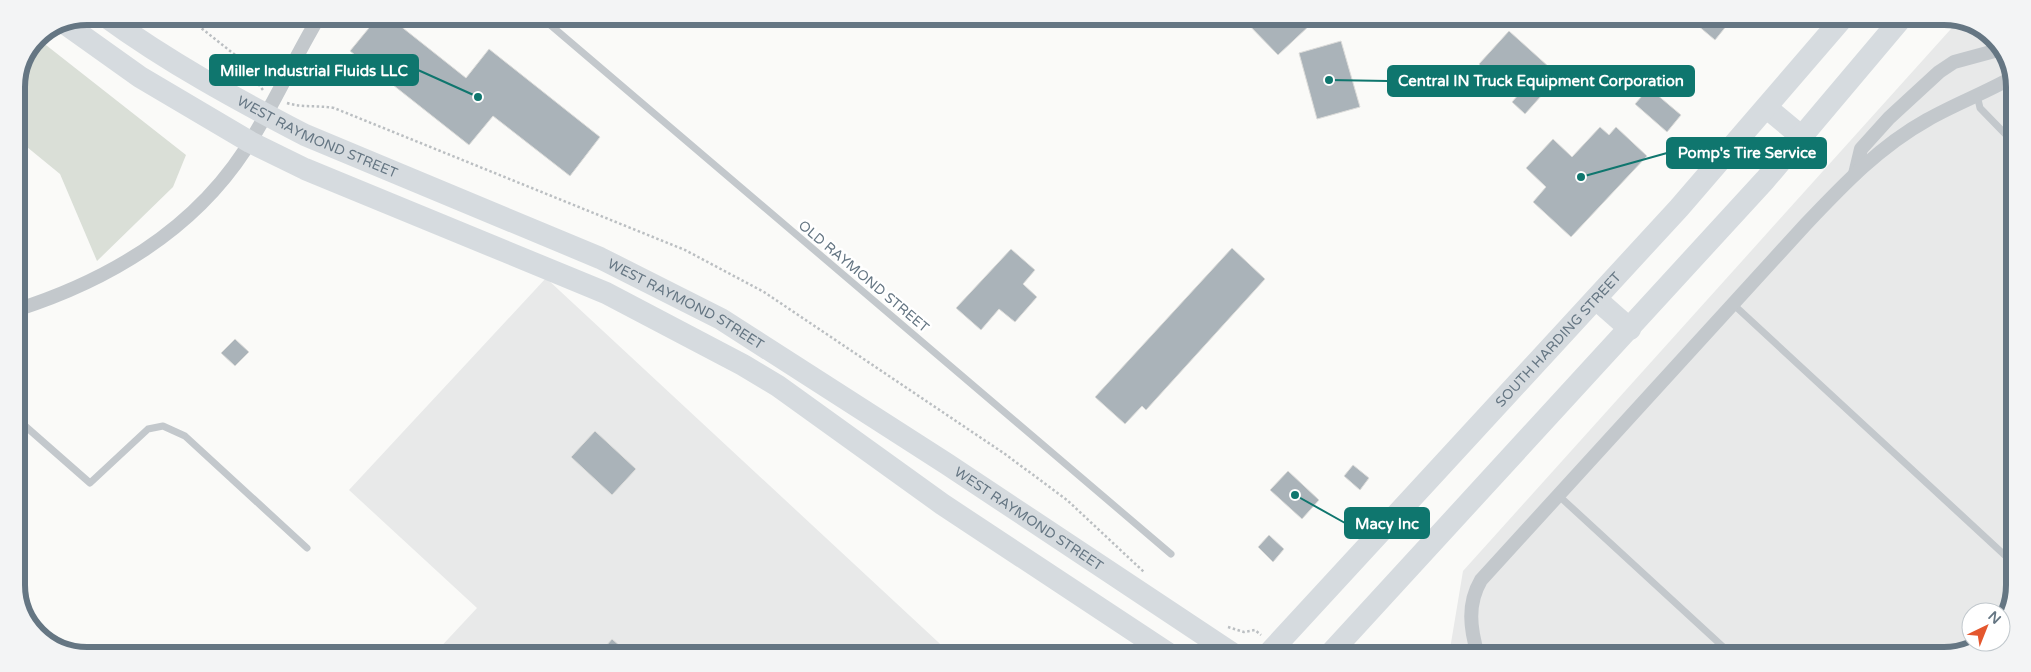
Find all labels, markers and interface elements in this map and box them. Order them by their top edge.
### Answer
callout: Miller Industrial Fluids LLC [210,55,418,85]
text: Miller Industrial Fluids LLC [220,62,408,80]
callout: Central IN Truck Equipment Corporation [1388,66,1694,96]
text: Central IN Truck Equipment Corporation [1398,72,1684,91]
street label: WEST RAYMOND STREET [234,92,401,182]
callout: Pomp's Tire Service [1667,138,1826,168]
text: Pomp's Tire Service [1678,144,1817,163]
street label: OLD RAYMOND STREET [795,217,933,336]
street label: WEST RAYMOND STREET [605,255,767,354]
street label: SOUTH HARDING STREET [1492,268,1625,411]
street label: WEST RAYMOND STREET [951,463,1107,575]
callout: Macy Inc [1345,508,1429,538]
text: Macy Inc [1355,515,1419,534]
north arrow [1961,602,2011,652]
text: N [1985,608,2004,628]

